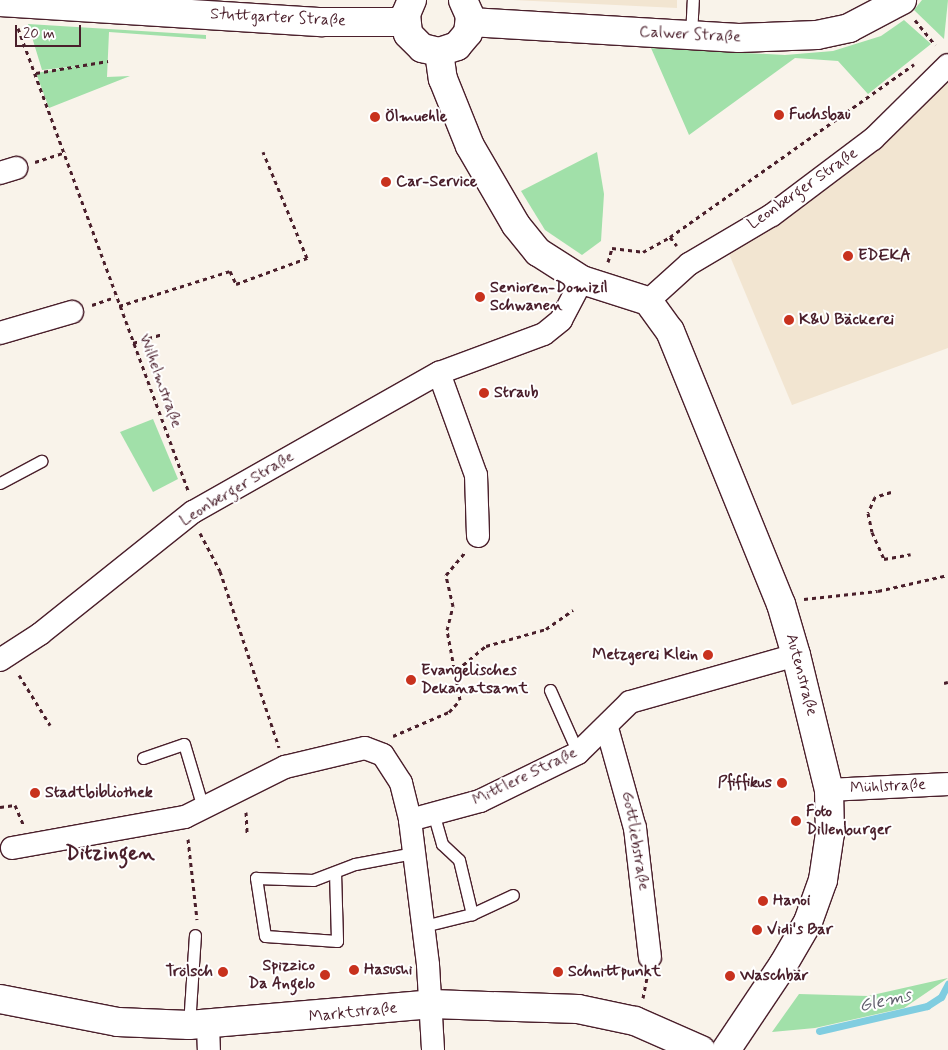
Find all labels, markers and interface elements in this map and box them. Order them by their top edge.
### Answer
street label: Stuttgarter Straße [210,5,346,31]
scale bar [18,15,84,47]
street label: Calwer Straße [639,23,741,47]
text: 20 m [23,24,55,44]
place label: Fuchsbau [789,105,851,125]
place label: Ölmuehle [385,107,447,127]
marker: Fuchsbau [773,109,785,121]
marker: Ölmuehle [369,111,381,123]
street label: Leonberger Straße [744,144,862,234]
place label: Car-Service [396,172,477,192]
marker: Car-Service [380,176,392,188]
place label: EDEKA [858,246,911,266]
marker: EDEKA [842,250,854,262]
place label: Senioren-Domizil Schwanen [490,278,608,316]
marker: Senioren-Domizil Schwanen [474,291,486,303]
place label: K&U Bäckerei [799,310,894,330]
marker: K&U Bäckerei [783,314,795,326]
street label: Wilhelmstraße [134,331,186,431]
place label: Straub [494,383,538,403]
marker: Straub [478,387,490,399]
street label: Leonberger Straße [176,447,298,531]
street label: Autenstraße [781,632,821,718]
place label: Metzgerei Klein [592,645,698,665]
marker: Metzgerei Klein [702,649,714,661]
place label: Evangelisches Dekanatsamt [421,661,528,699]
marker: Evangelisches Dekanatsamt [405,674,417,686]
street label: Mittlere Straße [471,744,579,810]
place label: Pfiffikus [718,773,772,793]
street label: Mühlstraße [850,775,926,799]
marker: Pfiffikus [776,777,788,789]
place label: Stadtbibliothek [45,783,153,803]
marker: Stadtbibliothek [29,787,41,799]
street label: Gottliebstraße [617,790,653,892]
place label: Foto Dillenburger [806,802,891,840]
marker: Foto Dillenburger [790,815,802,827]
district label: Ditzingen [65,840,155,866]
place label: Hanoi [773,891,810,911]
marker: Hanoi [757,895,769,907]
place label: Vidi's Bar [767,920,833,940]
marker: Vidi's Bar [751,924,763,936]
place label: Spizzico Da Angelo [249,956,315,994]
place label: Hasushi [364,960,412,980]
place label: Trölsch [166,962,213,982]
place label: Schnittpunkt [568,962,661,982]
marker: Hasushi [348,964,360,976]
marker: Trölsch [217,966,229,978]
marker: Schnittpunkt [552,966,564,978]
place label: Waschbär [740,966,808,986]
marker: Spizzico Da Angelo [319,969,331,981]
marker: Waschbär [724,970,736,982]
water label: Glems [857,985,913,1017]
street label: Marktstraße [308,999,398,1027]

